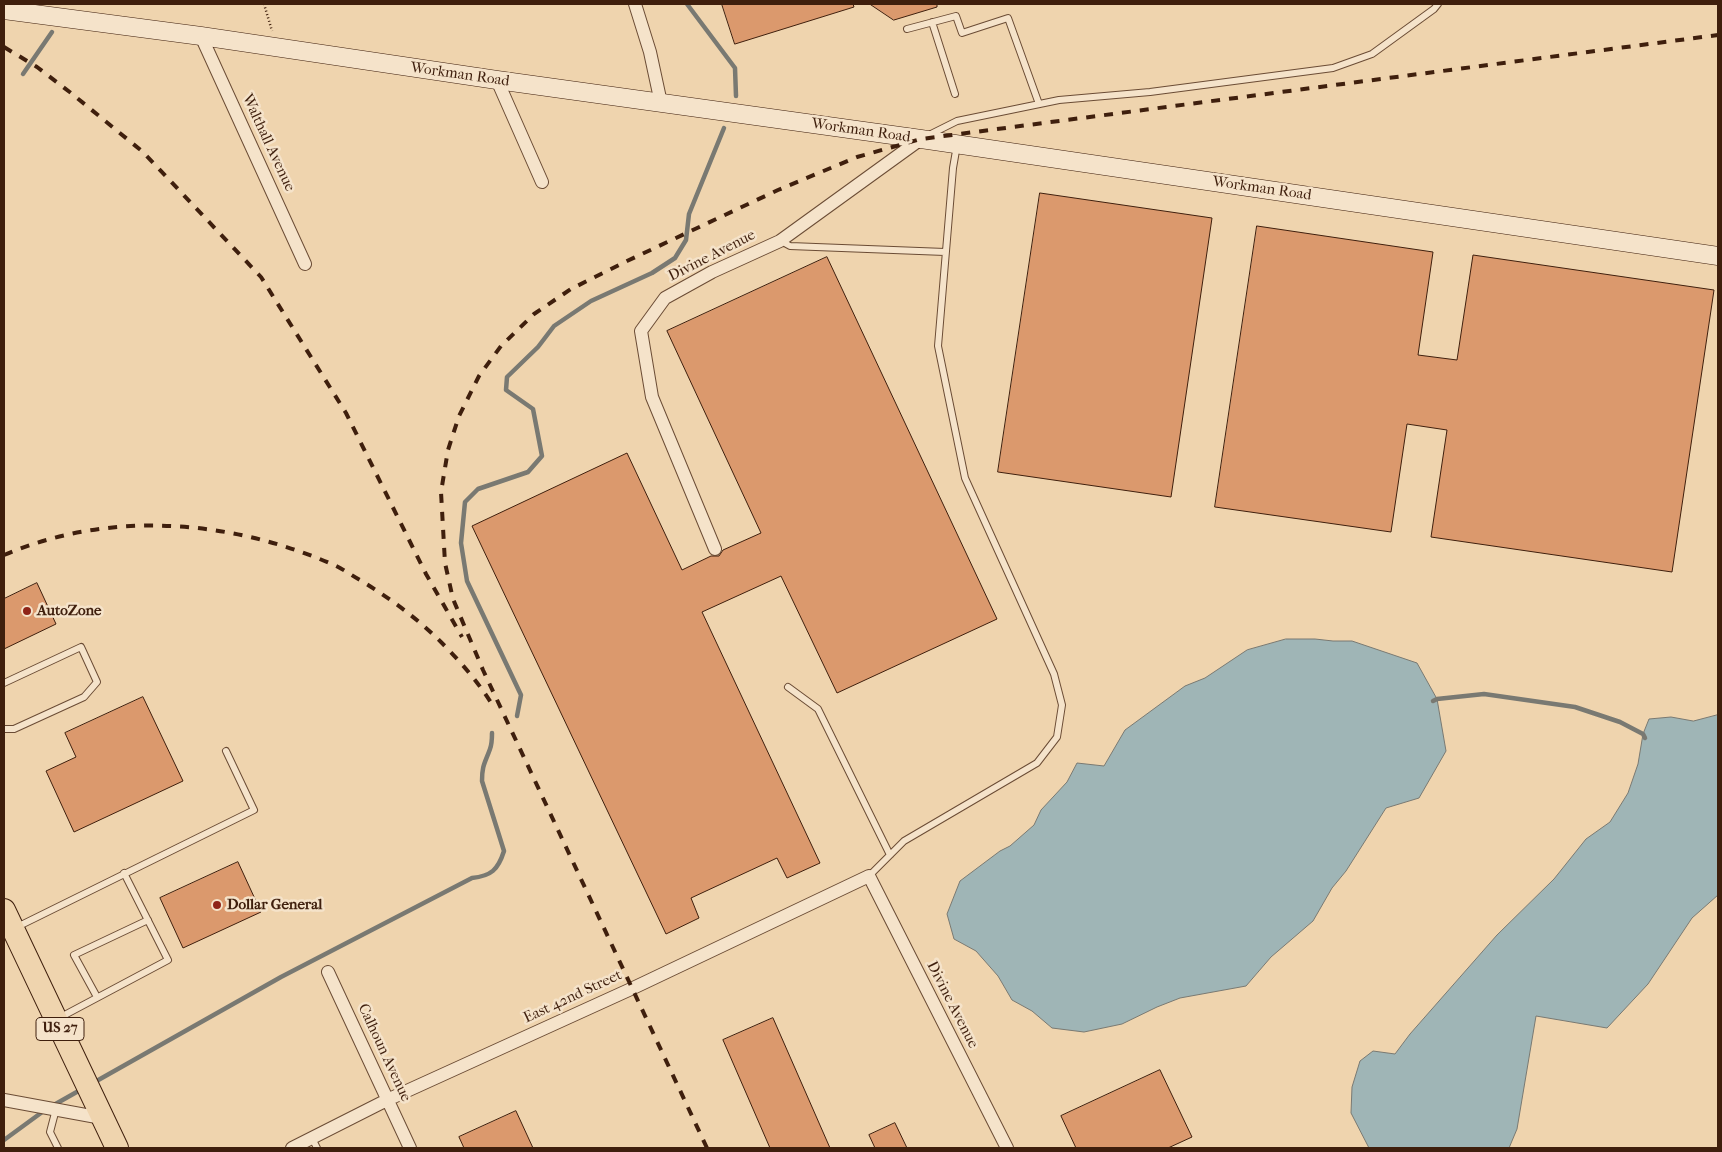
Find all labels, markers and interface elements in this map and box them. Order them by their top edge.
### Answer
street label: Workman Road [409,59,511,91]
street label: Walthall Avenue [238,91,298,195]
street label: Workman Road [810,115,912,147]
street label: Workman Road [1211,173,1313,205]
street label: Divine Avenue [665,226,759,286]
place label: AutoZone [37,602,101,620]
marker: AutoZone [21,605,33,617]
place label: Dollar General [227,896,322,914]
marker: Dollar General [211,899,223,911]
street label: Divine Avenue [922,958,982,1052]
street label: East 42nd Street [521,966,625,1028]
street label: Calhoun Avenue [353,1001,415,1105]
road number: US 27 [36,1018,84,1040]

